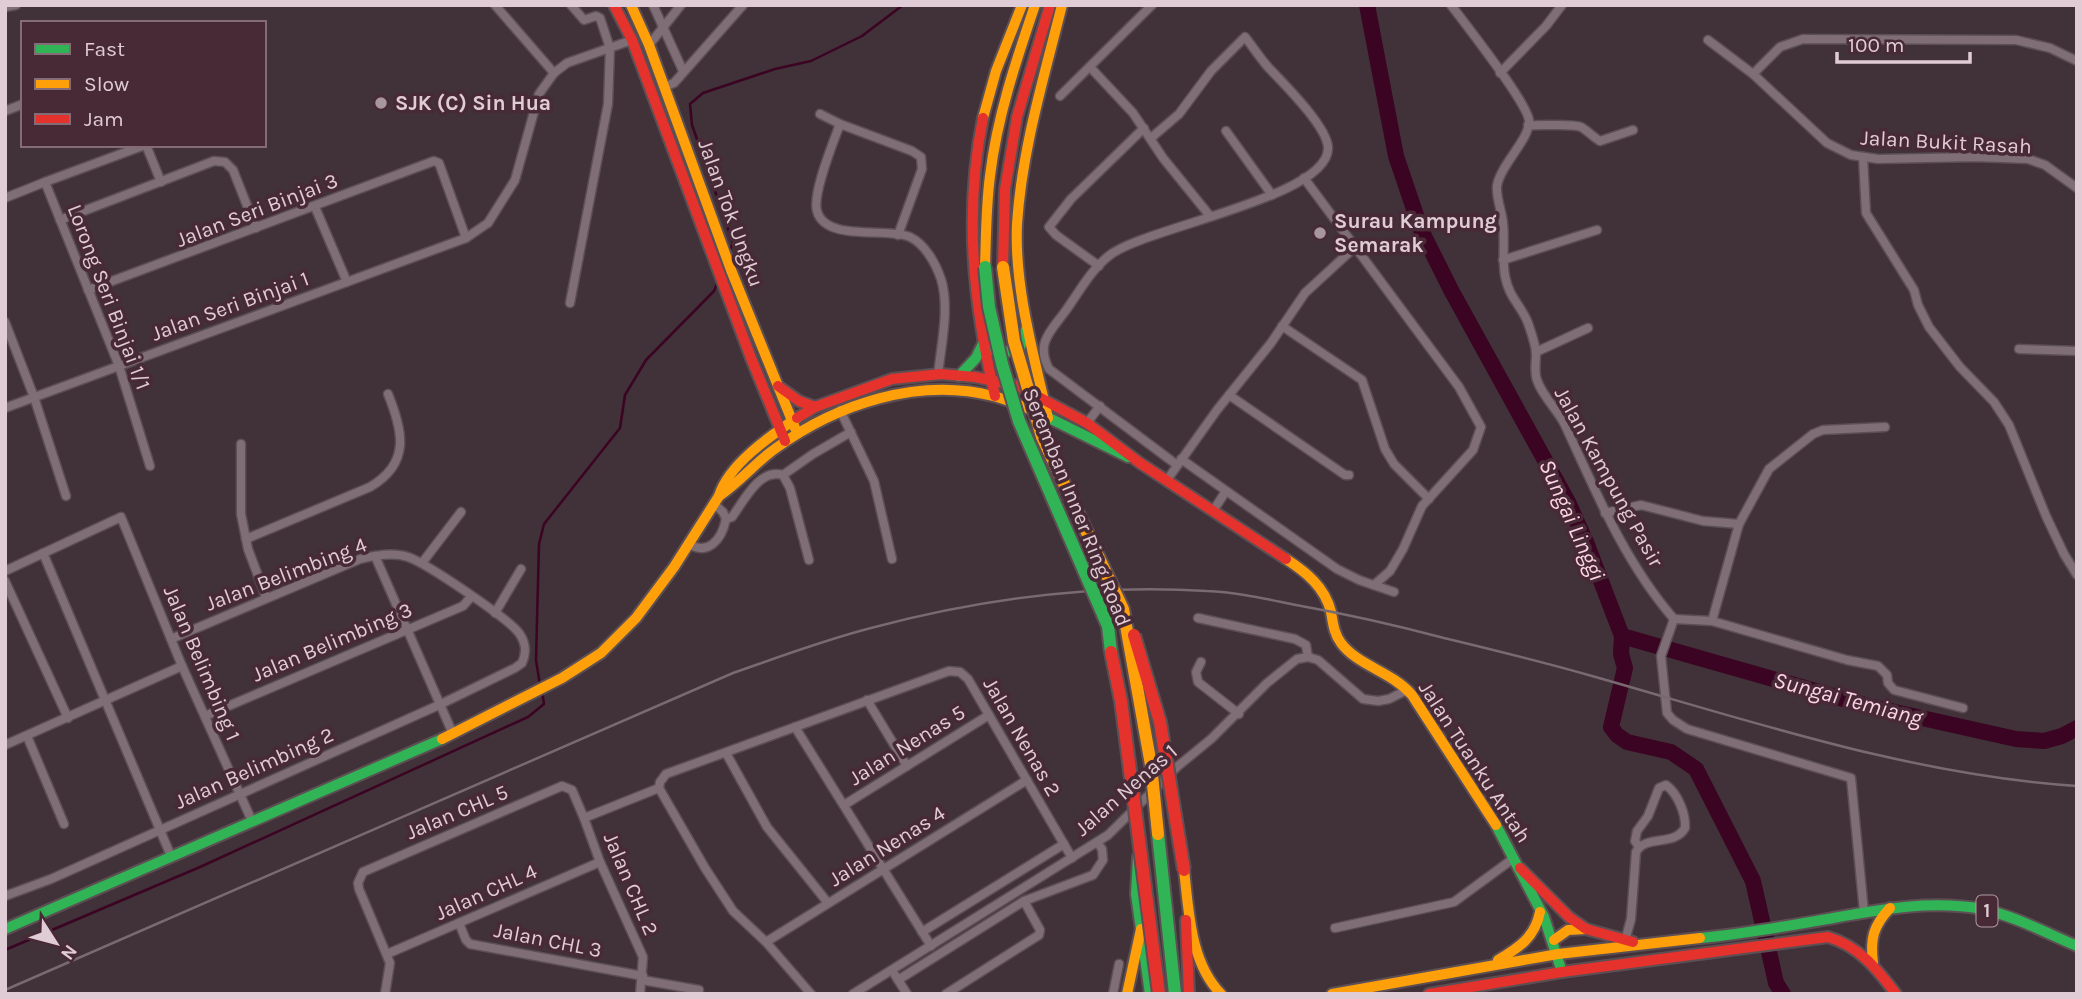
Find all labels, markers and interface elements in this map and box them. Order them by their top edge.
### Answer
legend [21,21,266,147]
scale bar [1837,21,1970,65]
text: 100 m [1848,33,1905,57]
text: Fast [84,37,125,61]
text: Slow [84,72,129,96]
place label: SJK (C) Sin Hua [395,91,551,115]
marker: SJK (C) Sin Hua [373,95,389,111]
text: Jam [84,107,124,131]
street label: Jalan Bukit Rasah [1860,126,2032,158]
street label: Jalan Tok Ungku [693,136,769,290]
street label: Jalan Seri Binjai 3 [173,168,341,252]
street label: Lorong Seri Binjai 1/1 [63,201,155,393]
place label: Surau Kampung Semarak [1334,209,1497,257]
marker: Surau Kampung Semarak [1312,225,1328,241]
street label: Jalan Seri Binjai 1 [148,266,312,346]
street label: Jalan Kampung Pasir [1550,383,1669,571]
street label: Seremban Inner Ring Road [1018,384,1136,630]
water label: Sungai Linggi [1533,455,1611,585]
street label: Jalan Belimbing 4 [202,532,370,616]
street label: Jalan Belimbing 1 [159,582,245,744]
street label: Jalan Belimbing 3 [248,597,416,687]
water label: Sungai Temiang [1771,666,1926,732]
street label: Jalan Nenas 2 [978,674,1066,800]
street label: Jalan Tuanku Antah [1414,677,1536,847]
street label: Jalan Nenas 5 [844,700,970,790]
street label: Jalan Belimbing 2 [171,722,337,814]
street label: Jalan Nenas 1 [1070,739,1182,841]
street label: Jalan CHL 5 [402,780,512,844]
street label: Jalan Nenas 4 [825,801,950,891]
street label: Jalan CHL 2 [599,829,663,939]
street label: Jalan CHL 4 [432,859,541,925]
road number: 1 [1976,896,1997,926]
north arrow [21,908,91,978]
street label: Jalan CHL 3 [492,918,604,962]
text: N [56,940,82,964]

